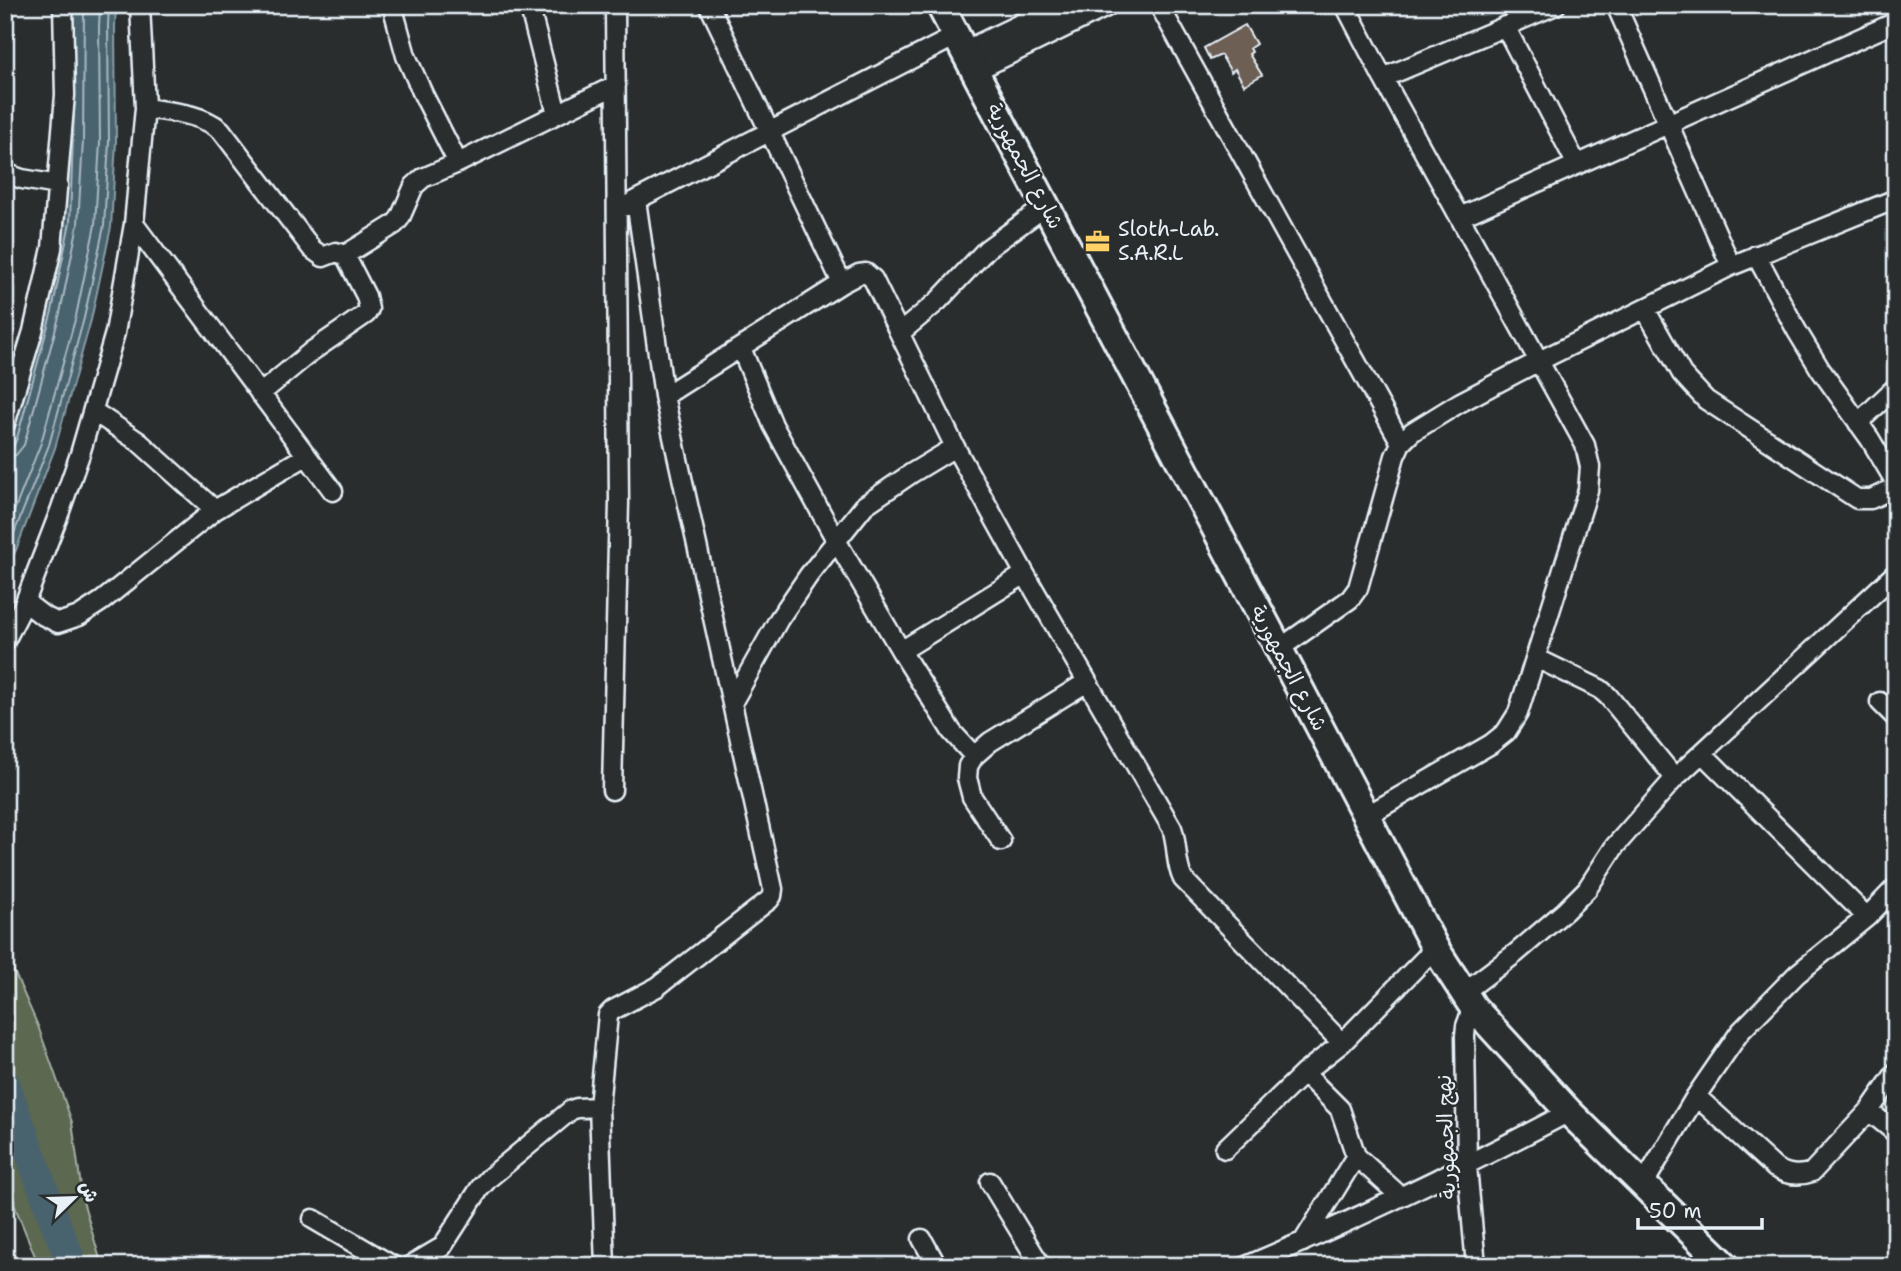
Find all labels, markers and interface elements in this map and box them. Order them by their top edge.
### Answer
street label: شارع الجمهورية [979,98,1070,234]
place label: Sloth-Lab. S.A.R.L [1118,215,1219,267]
office icon: Sloth-Lab. S.A.R.L [1084,227,1112,255]
street label: شارع الجمهورية [1243,600,1334,736]
street label: نهج الجمهورية [1430,1074,1462,1200]
north arrow [38,1162,108,1232]
text: ش [74,1177,105,1206]
scale bar [1638,1187,1763,1231]
text: 50 m [1649,1197,1702,1225]

